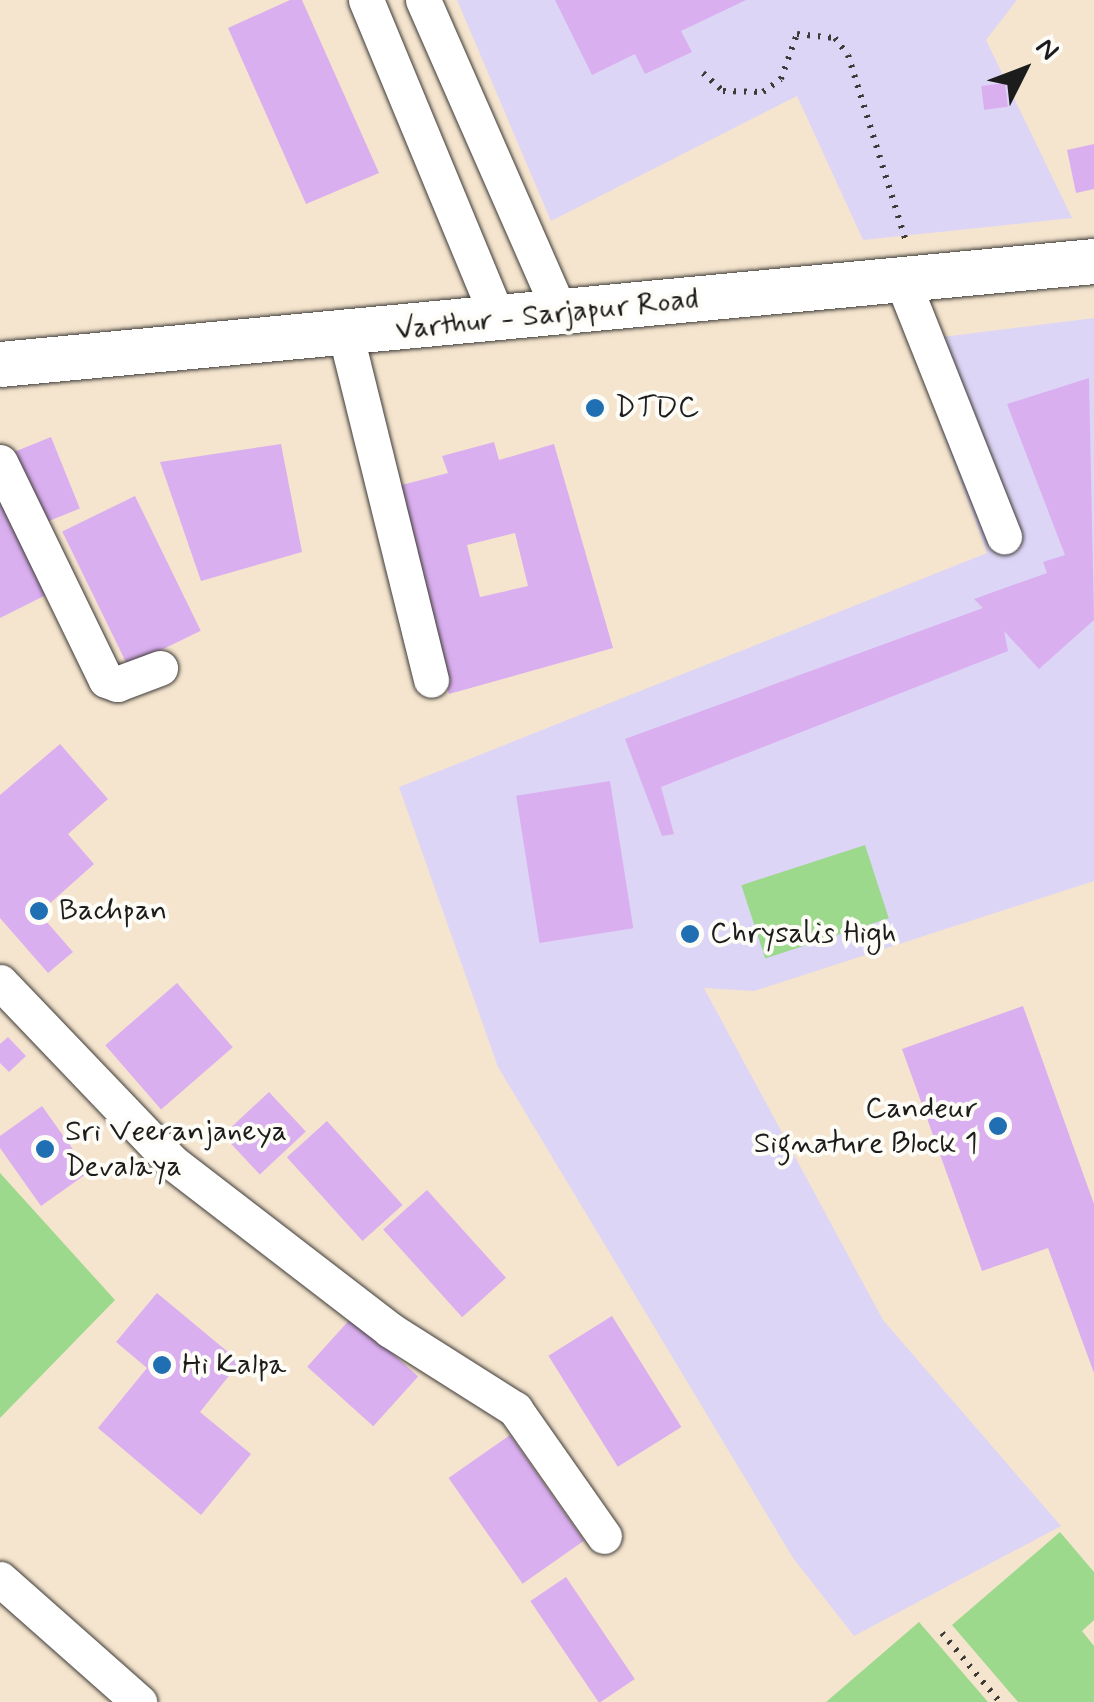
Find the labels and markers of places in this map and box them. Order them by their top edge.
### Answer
place label: DTDC [615,390,699,426]
marker: DTDC [584,397,606,419]
place label: Bachpan [59,893,167,929]
marker: Bachpan [28,900,50,922]
place label: Chrysalis High [710,916,897,952]
marker: Chrysalis High [679,923,701,945]
place label: Candeur Signature Block 1 [752,1091,978,1162]
place label: Sri Veeranjaneya Devalaya [65,1114,295,1184]
marker: Candeur Signature Block 1 [987,1115,1009,1137]
marker: Sri Veeranjaneya Devalaya [34,1138,56,1160]
place label: Hi Kalpa [182,1347,286,1383]
marker: Hi Kalpa [151,1354,173,1376]

